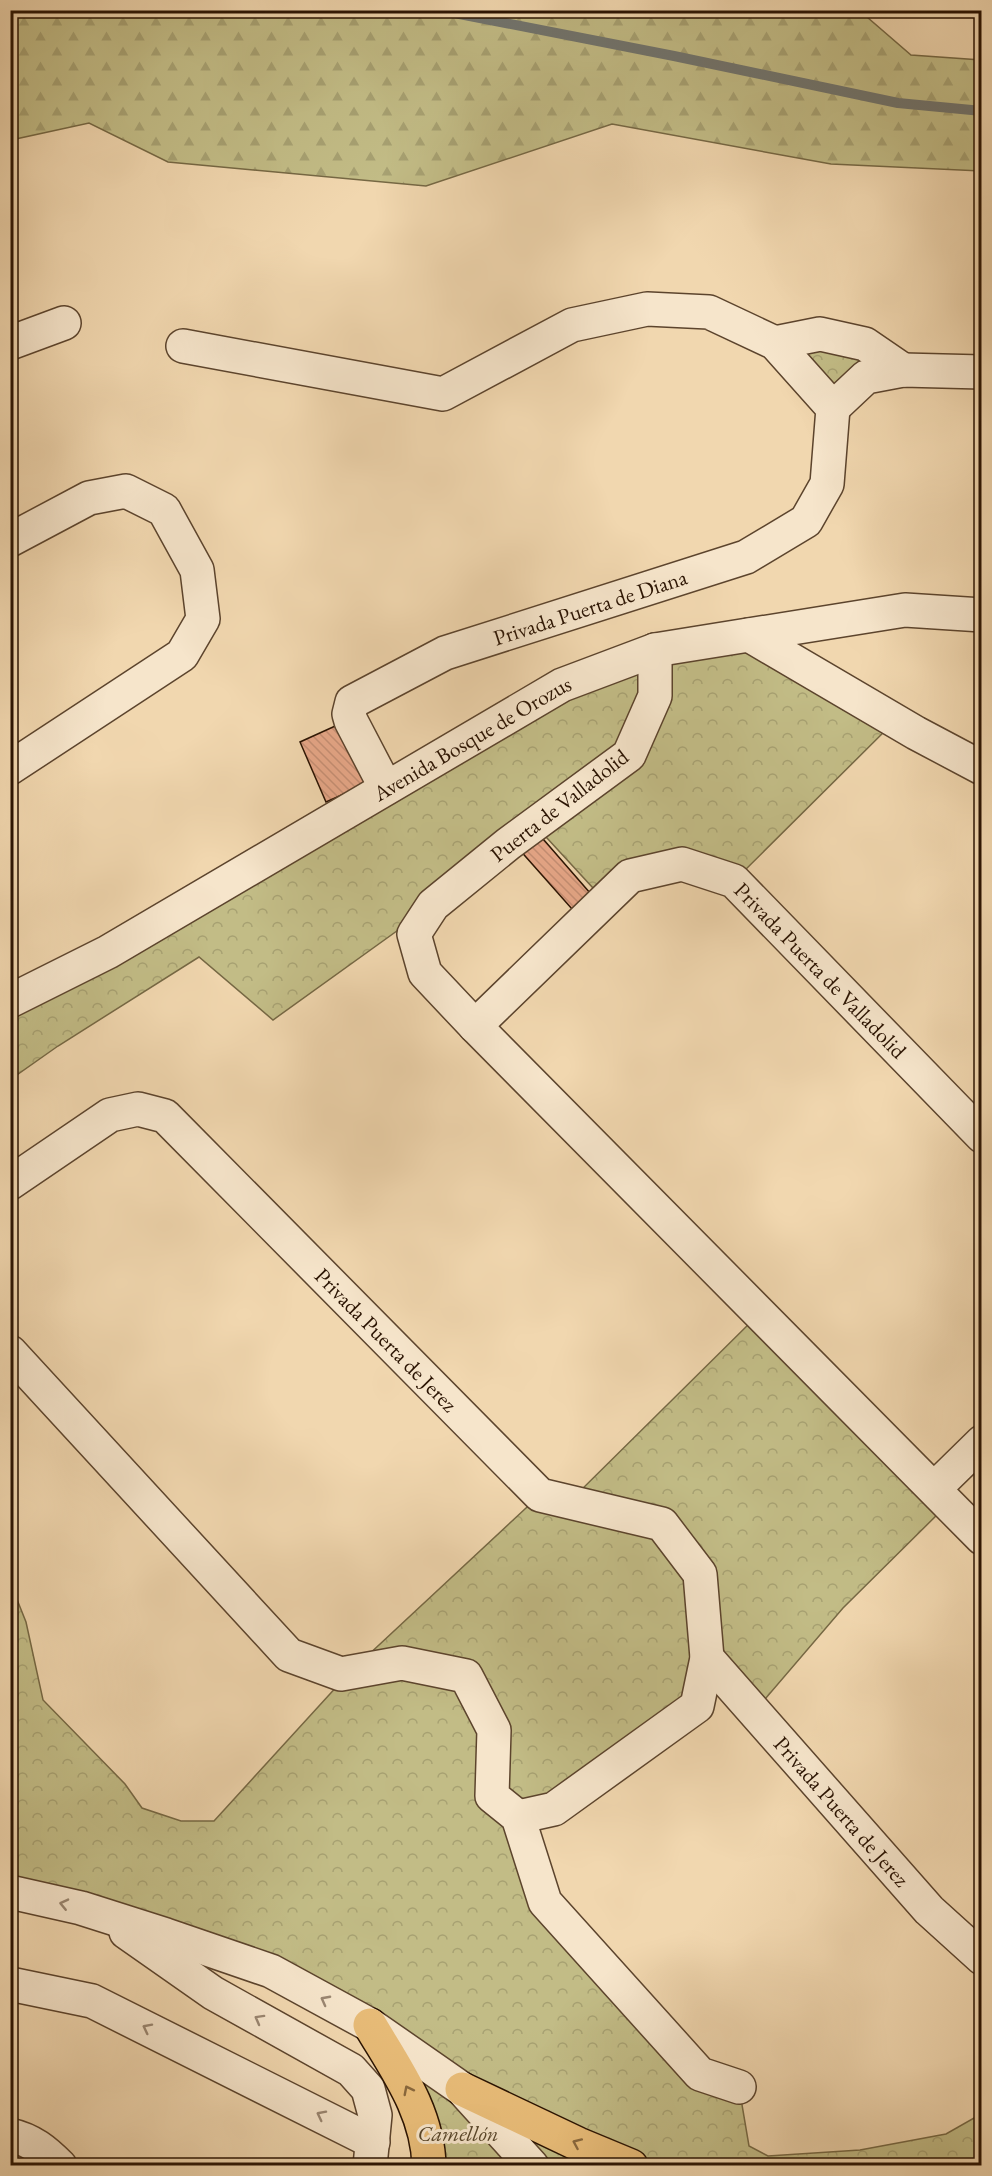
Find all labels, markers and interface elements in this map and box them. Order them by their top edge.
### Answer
street label: Privada Puerta de Diana [489,562,691,653]
street label: Avenida Bosque de Orozus [367,669,575,808]
street label: Puerta de Valladolid [484,742,635,869]
street label: Privada Puerta de Valladolid [728,876,913,1066]
street label: Privada Puerta de Jerez [308,1262,464,1419]
street label: Privada Puerta de Jerez [767,1730,916,1893]
one-way arrow [59,1899,69,1912]
one-way arrow [321,1996,331,2007]
one-way arrow [255,2015,265,2026]
one-way arrow [142,2024,153,2035]
one-way arrow [404,2085,416,2096]
one-way arrow [316,2111,327,2123]
park label: Camellón [418,2119,498,2148]
one-way arrow [572,2138,583,2150]

